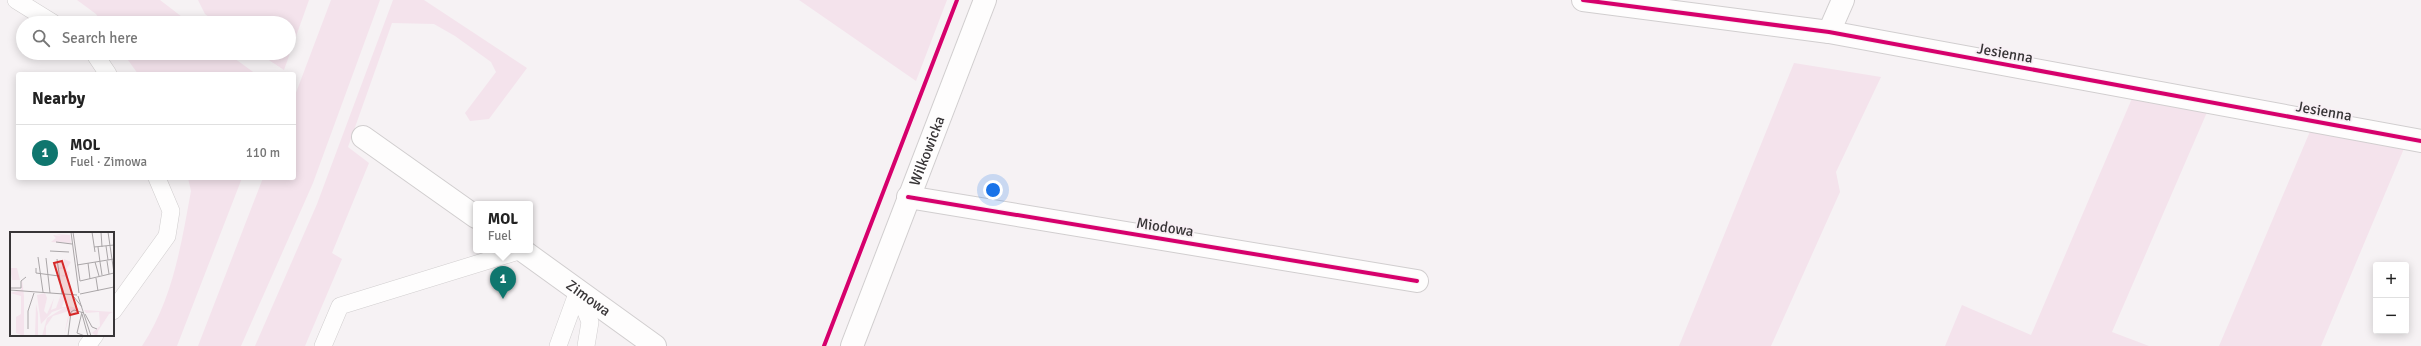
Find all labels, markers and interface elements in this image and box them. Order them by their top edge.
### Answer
search box [16,16,296,60]
icon: search [30,27,52,49]
text: Search here [62,29,138,47]
street label: Jesienna [1976,39,2034,67]
text: Nearby [32,88,85,109]
street label: Jesienna [2295,97,2353,125]
street label: Wilkowicka [905,113,949,188]
text: MOL [70,136,100,154]
text: 1 [41,145,49,161]
text: 110 m [246,145,280,161]
text: Fuel · Zimowa [70,154,147,170]
your location [983,180,1003,200]
popup [473,201,533,253]
text: MOL [488,210,518,228]
street label: Miodowa [1135,214,1195,240]
text: Fuel [488,228,512,244]
inset map [10,232,114,336]
map controls [2373,262,2409,334]
button: + [2373,262,2409,298]
pin: 1 [490,266,516,299]
street label: Zimowa [563,276,614,320]
button: − [2373,298,2409,334]

